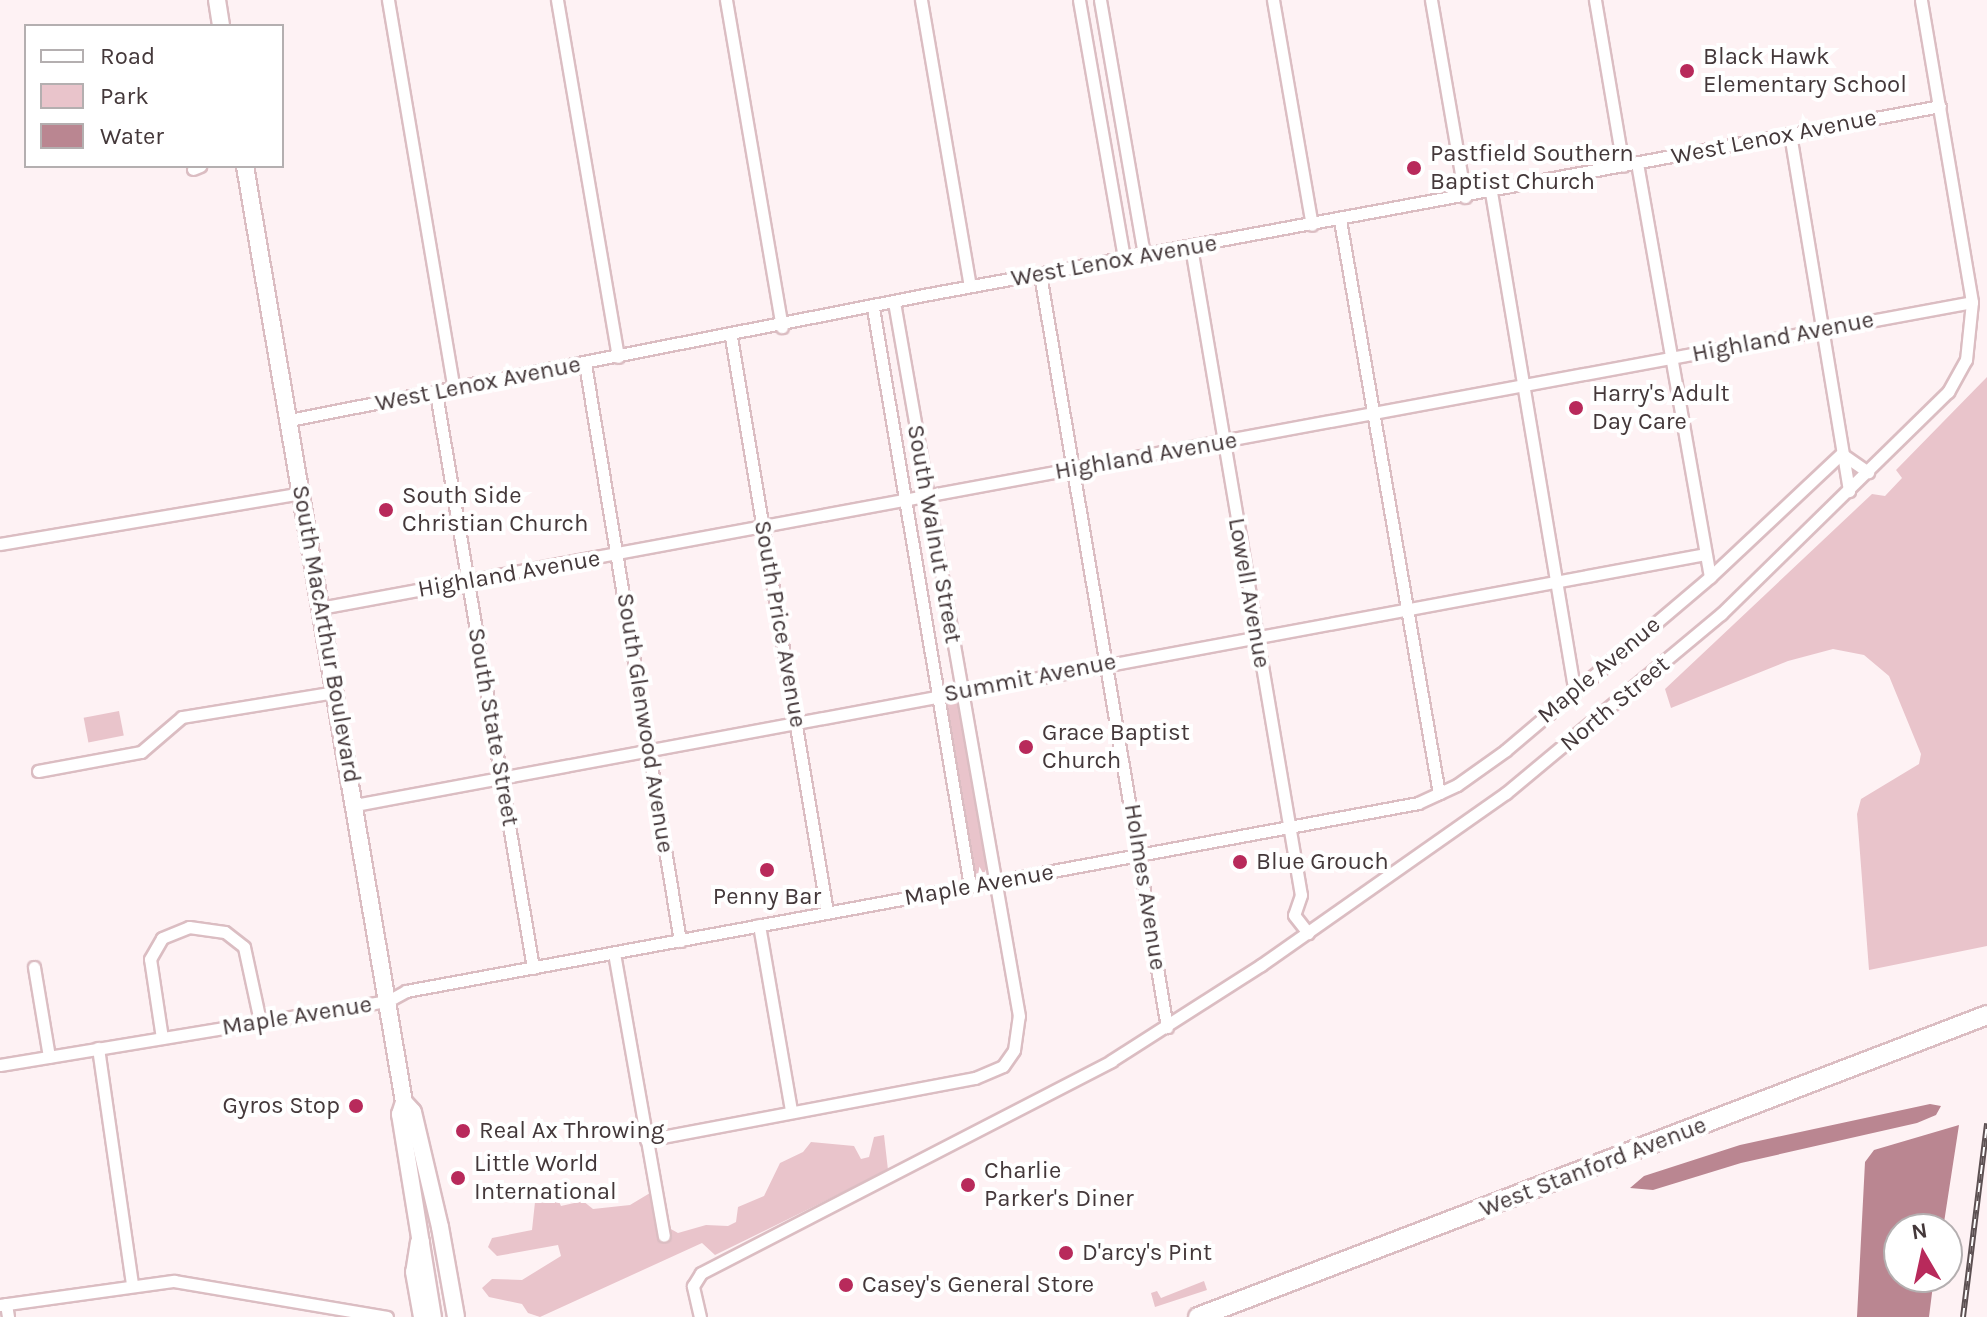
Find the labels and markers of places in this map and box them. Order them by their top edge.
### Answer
place label: Black Hawk Elementary School [1703,43,1907,99]
marker: Black Hawk Elementary School [1678,62,1696,80]
place label: Pastfield Southern Baptist Church [1430,140,1634,196]
marker: Pastfield Southern Baptist Church [1405,159,1423,177]
place label: Harry's Adult Day Care [1592,380,1730,436]
marker: Harry's Adult Day Care [1567,399,1585,417]
place label: South Side Christian Church [402,482,588,538]
marker: South Side Christian Church [377,501,395,519]
place label: Grace Baptist Church [1042,719,1190,775]
marker: Grace Baptist Church [1017,738,1035,756]
place label: Blue Grouch [1256,848,1389,876]
marker: Blue Grouch [1231,853,1249,871]
marker: Penny Bar [758,861,776,879]
place label: Penny Bar [713,883,821,911]
place label: Gyros Stop [223,1092,340,1120]
marker: Gyros Stop [347,1097,365,1115]
place label: Real Ax Throwing [479,1117,664,1145]
marker: Real Ax Throwing [454,1122,472,1140]
place label: Little World International [474,1150,617,1206]
place label: Charlie Parker's Diner [984,1157,1134,1213]
marker: Little World International [449,1169,467,1187]
marker: Charlie Parker's Diner [959,1176,977,1194]
place label: D'arcy's Pint [1082,1239,1212,1267]
marker: D'arcy's Pint [1057,1244,1075,1262]
place label: Casey's General Store [862,1271,1094,1299]
marker: Casey's General Store [837,1276,855,1294]

